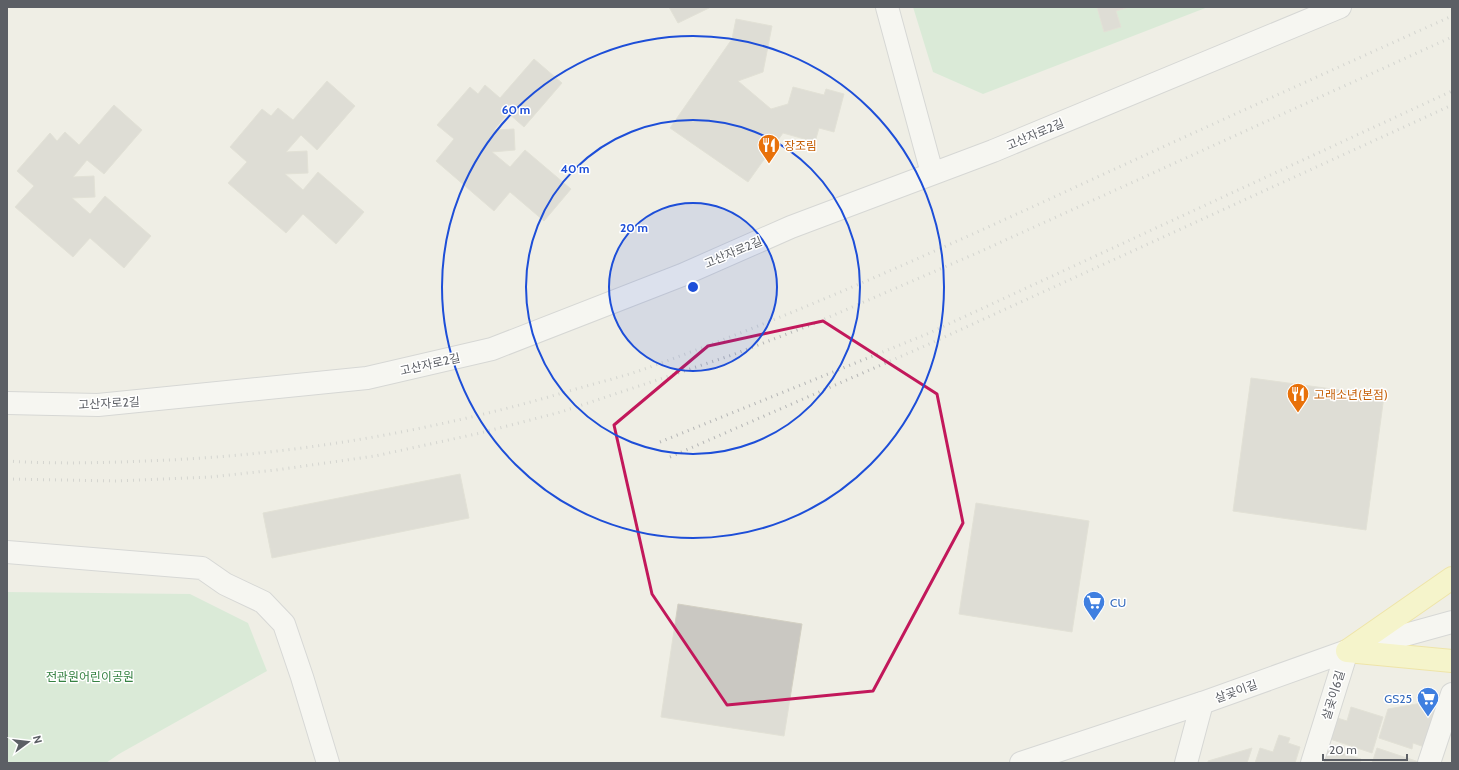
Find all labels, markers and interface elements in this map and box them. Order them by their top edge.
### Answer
text: 60 m [502,102,530,117]
street label: 고산자로2길 [1004,115,1066,153]
restaurant icon: 장조림 [756,132,782,165]
place label: 장조림 [784,138,817,153]
text: 40 m [560,161,590,176]
text: 20 m [620,220,648,235]
street label: 고산자로2길 [702,233,764,271]
centre of rings [686,280,700,294]
street label: 고산자로2길 [398,350,462,378]
restaurant icon: 고래소년(본점) [1285,381,1311,414]
place label: 고래소년(본점) [1314,387,1388,402]
street label: 고산자로2길 [78,394,140,412]
supermarket icon: CU [1081,589,1107,622]
place label: CU [1110,595,1126,610]
street label: 살곶이6길 [1318,668,1348,722]
park label: 전관원어린이공원 [46,669,134,684]
street label: 살곶이길 [1213,676,1259,706]
supermarket icon: GS25 [1415,685,1441,718]
place label: GS25 [1384,691,1412,706]
north arrow [8,722,48,762]
text: N [30,734,45,745]
scale bar [1323,736,1407,762]
text: 20 m [1329,742,1357,757]

